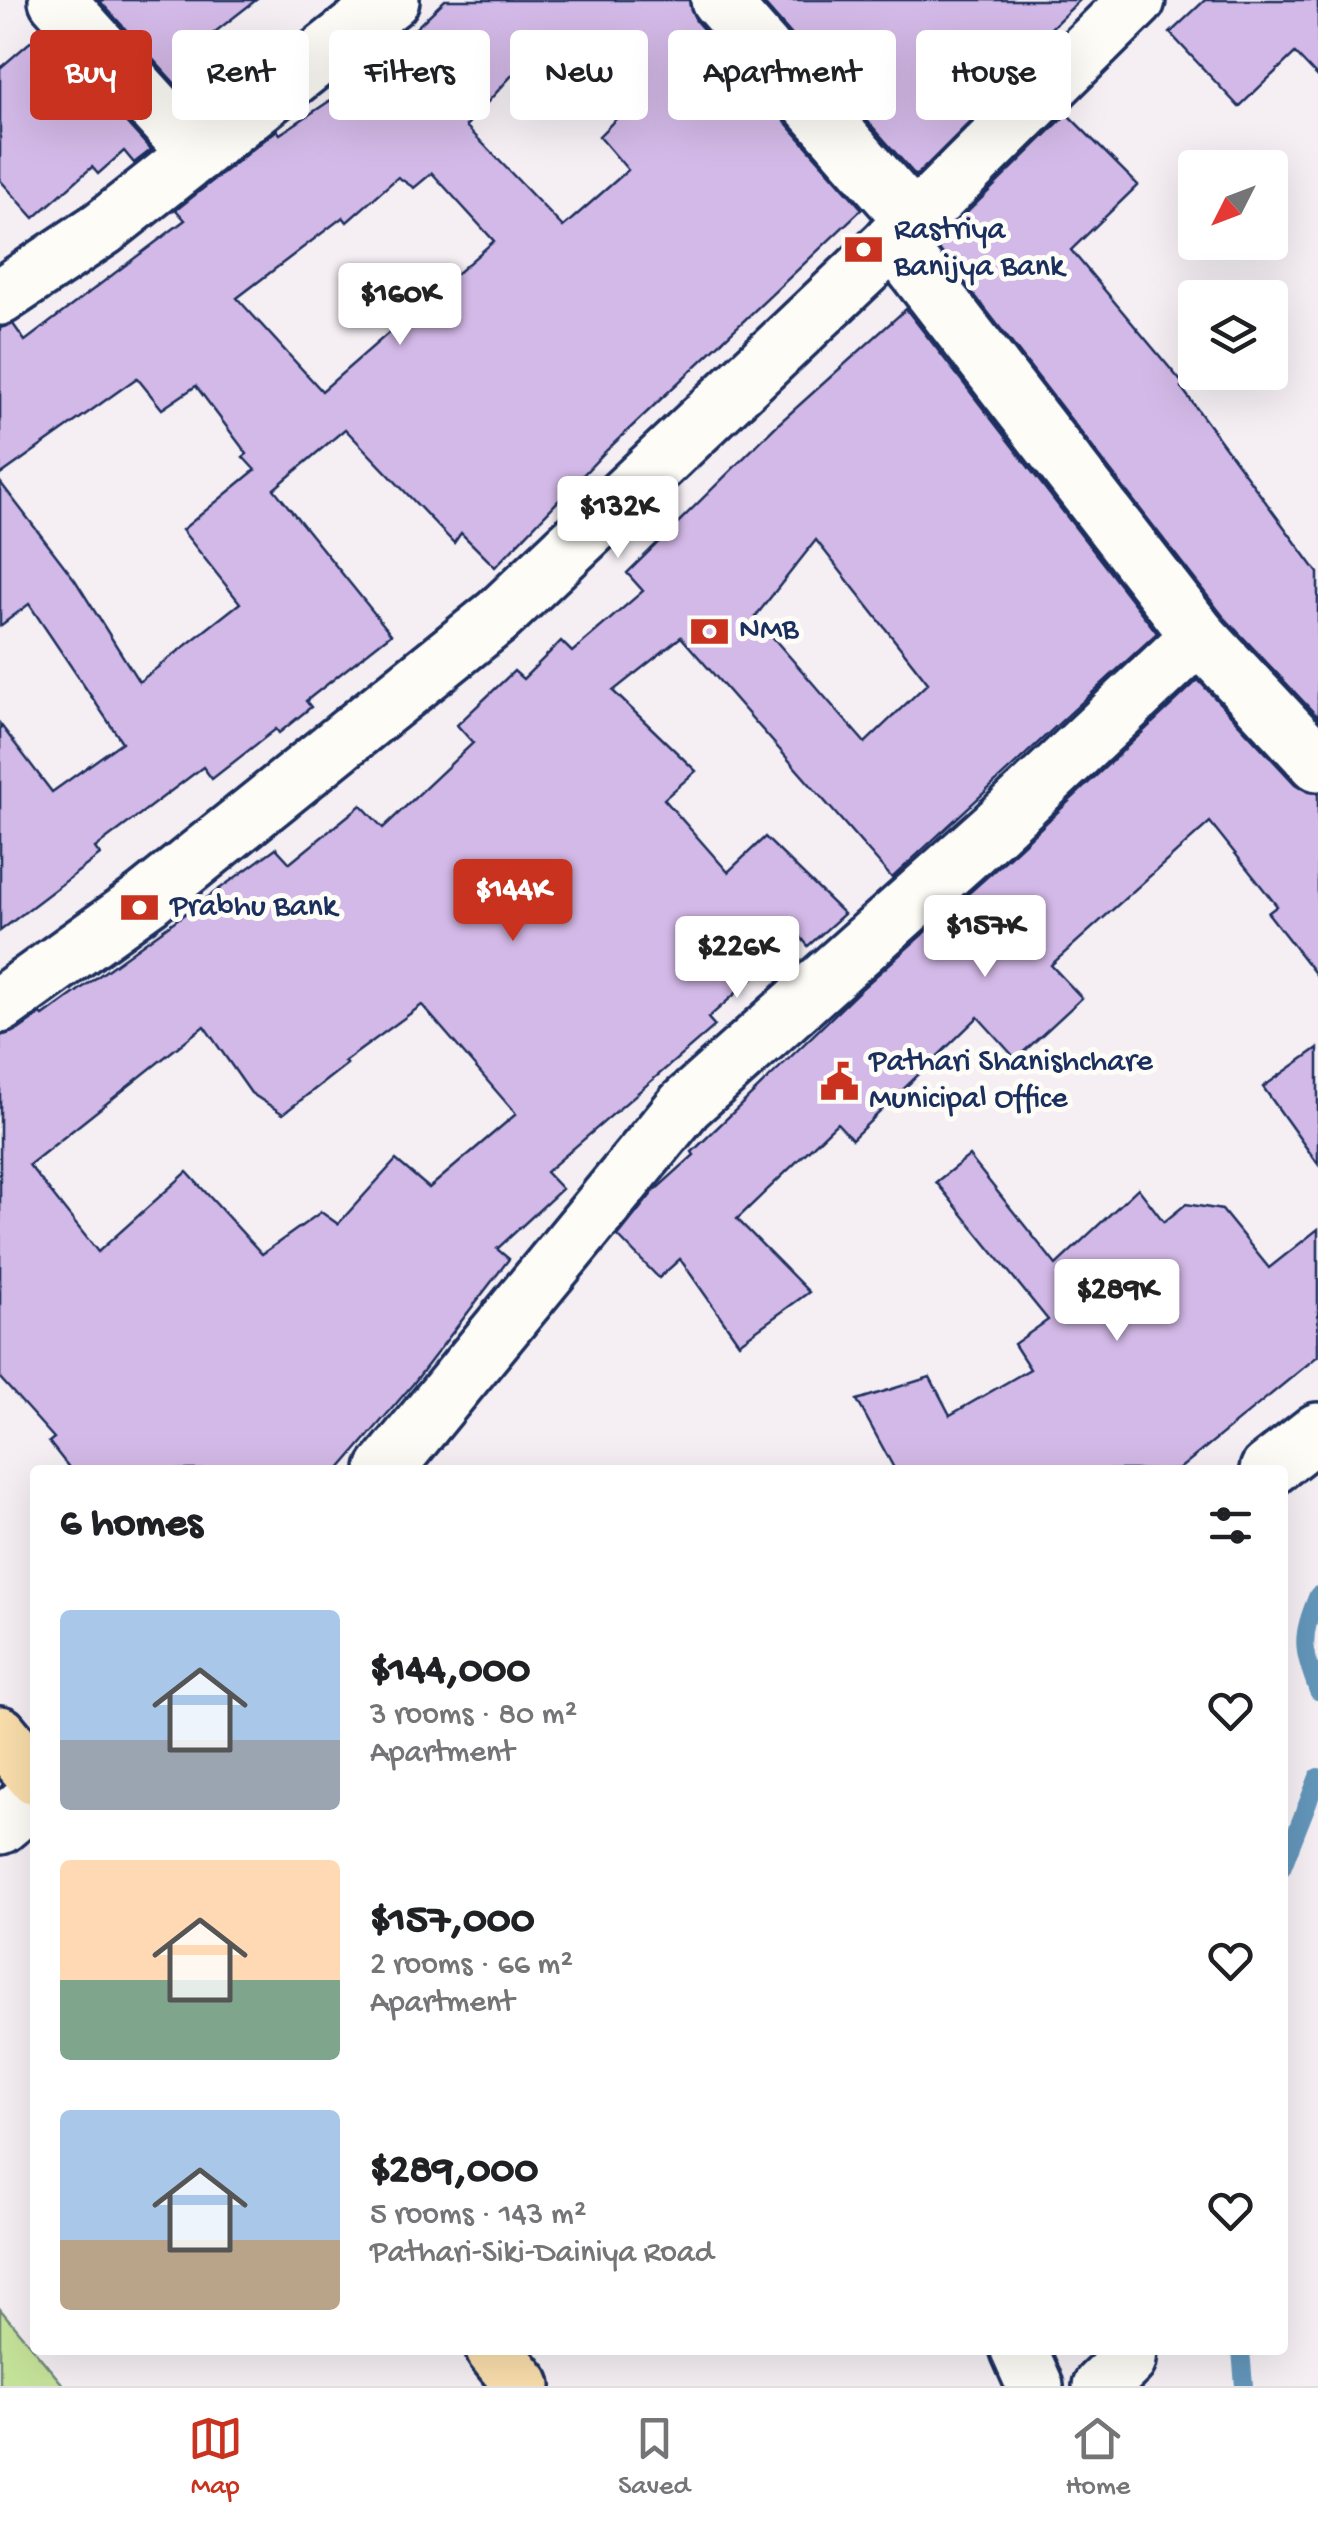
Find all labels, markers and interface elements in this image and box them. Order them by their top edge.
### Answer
chip: Buy [30,30,152,120]
chip: Rent [172,30,309,120]
chip: Filters [329,30,490,120]
chip: New [510,30,648,120]
chip: Apartment [668,30,896,120]
chip: House [916,30,1071,120]
north arrow [1178,150,1288,260]
map controls [1178,150,1288,390]
place label: Rastriya Banijya Bank [893,212,1067,287]
bank icon: Rastriya Banijya Bank [843,228,885,270]
pin: $160K [330,263,470,348]
text: $160K [360,276,440,314]
button: layers [1178,280,1288,390]
pin: $132K [548,476,688,561]
text: $132K [579,489,657,527]
bank icon: NMB [688,610,730,652]
place label: NMB [739,612,799,650]
pin: $144K [443,859,583,944]
text: $144K [475,872,551,910]
bank icon: Prabhu Bank [119,887,161,929]
place label: Prabhu Bank [169,889,340,927]
pin: $157K [915,895,1055,980]
text: $157K [946,908,1024,946]
pin: $226K [667,916,807,1001]
text: $226K [697,929,777,967]
place label: Pathari Shanishchare Municipal Office [868,1044,1153,1119]
public building icon: Pathari Shanishchare Municipal Office [818,1060,860,1102]
pin: $289K [1047,1259,1187,1344]
text: $289K [1076,1272,1158,1310]
icon: filters [1203,1498,1258,1553]
text: 6 homes [60,1501,203,1550]
text: $144,000 [370,1648,530,1697]
icon: home [140,1650,260,1770]
icon: heart [1203,1683,1258,1738]
text: 3 rooms · 80 m² [370,1697,577,1735]
text: Apartment [370,1735,514,1773]
text: $157,000 [370,1898,535,1947]
icon: home [140,1900,260,2020]
icon: heart [1203,1933,1258,1988]
text: 2 rooms · 66 m² [370,1947,573,1985]
text: Apartment [370,1985,514,2023]
text: $289,000 [370,2148,538,2197]
icon: home [140,2150,260,2270]
icon: heart [1203,2183,1258,2238]
text: 5 rooms · 143 m² [370,2197,586,2235]
text: Pathari-Siki-Dainiya Road [370,2235,713,2273]
tab: Map [188,2411,243,2504]
tab: Saved [618,2411,690,2504]
tab: Home [1065,2411,1130,2504]

